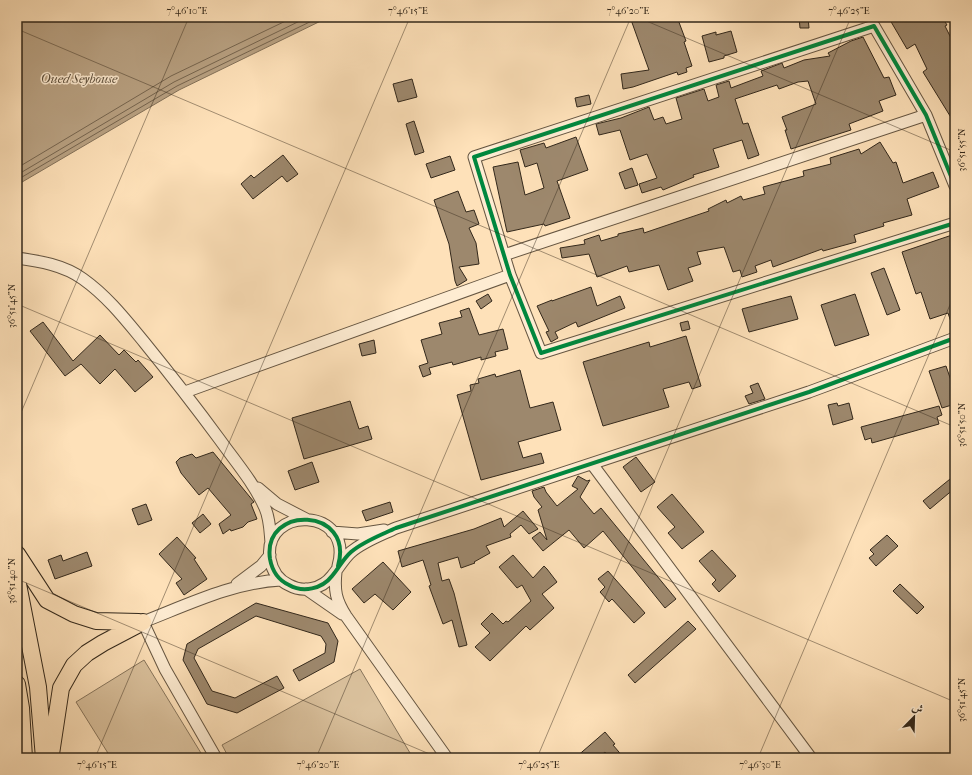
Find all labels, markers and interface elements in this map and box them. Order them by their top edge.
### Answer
text: 7°46'10"E [167,5,207,17]
text: 7°46'15"E [388,5,428,17]
text: 7°46'20"E [607,5,649,17]
text: 7°46'25"E [828,5,870,17]
water label: Oued Seybouse [41,71,118,86]
text: 36°51'55"N [956,128,968,172]
text: 36°51'45"N [6,283,18,328]
text: 36°51'50"N [956,402,968,447]
text: 36°51'40"N [6,558,18,604]
text: 36°51'45"N [956,677,968,722]
north arrow [894,697,934,737]
text: ش [910,700,925,716]
text: 7°46'15"E [77,759,117,771]
text: 7°46'20"E [297,759,339,771]
text: 7°46'25"E [518,759,560,771]
text: 7°46'30"E [739,759,781,771]

